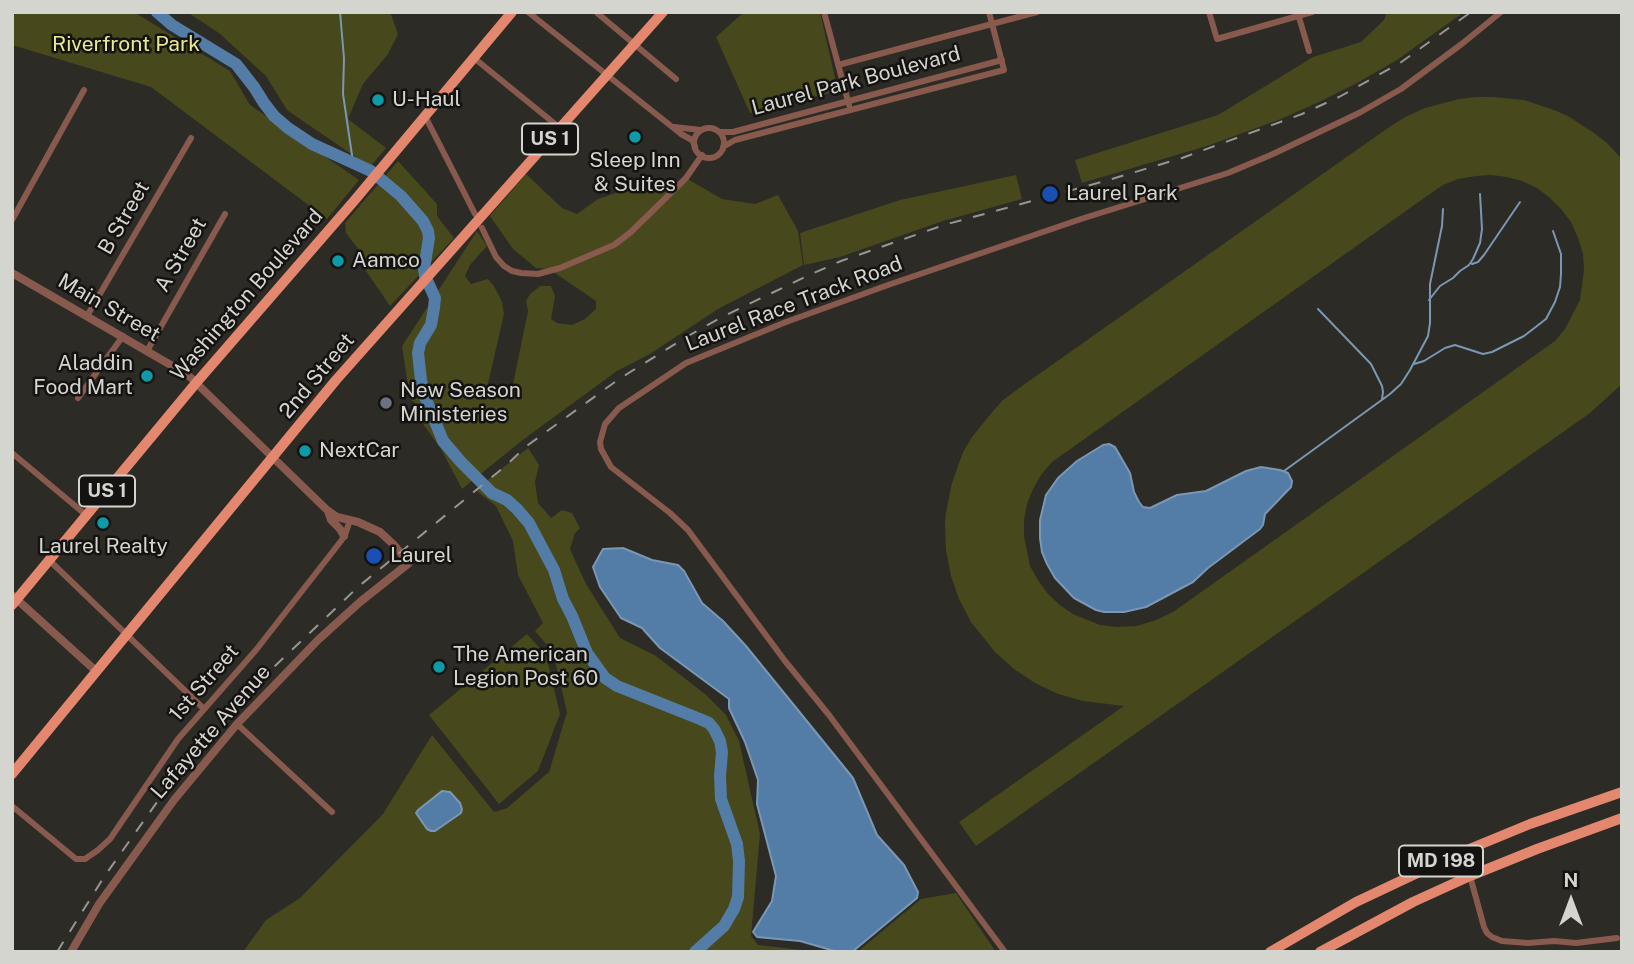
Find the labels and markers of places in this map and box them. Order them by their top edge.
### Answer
place label: U-Haul [392,87,461,113]
marker: U-Haul [370,92,386,108]
marker: Sleep Inn & Suites [627,129,643,145]
place label: Sleep Inn & Suites [589,148,681,198]
place label: Laurel Park [1066,181,1178,207]
marker: Laurel Park [1040,184,1060,204]
place label: Aamco [352,248,420,274]
marker: Aamco [330,253,346,269]
place label: Aladdin Food Mart [33,351,133,401]
marker: Aladdin Food Mart [139,368,155,384]
place label: New Season Ministeries [400,378,521,428]
marker: New Season Ministeries [378,395,394,411]
place label: NextCar [319,438,400,464]
marker: NextCar [297,443,313,459]
marker: Laurel Realty [95,515,111,531]
place label: Laurel Realty [38,534,168,560]
place label: Laurel [390,543,452,569]
marker: Laurel [364,546,384,566]
place label: The American Legion Post 60 [453,642,598,692]
marker: The American Legion Post 60 [431,659,447,675]

